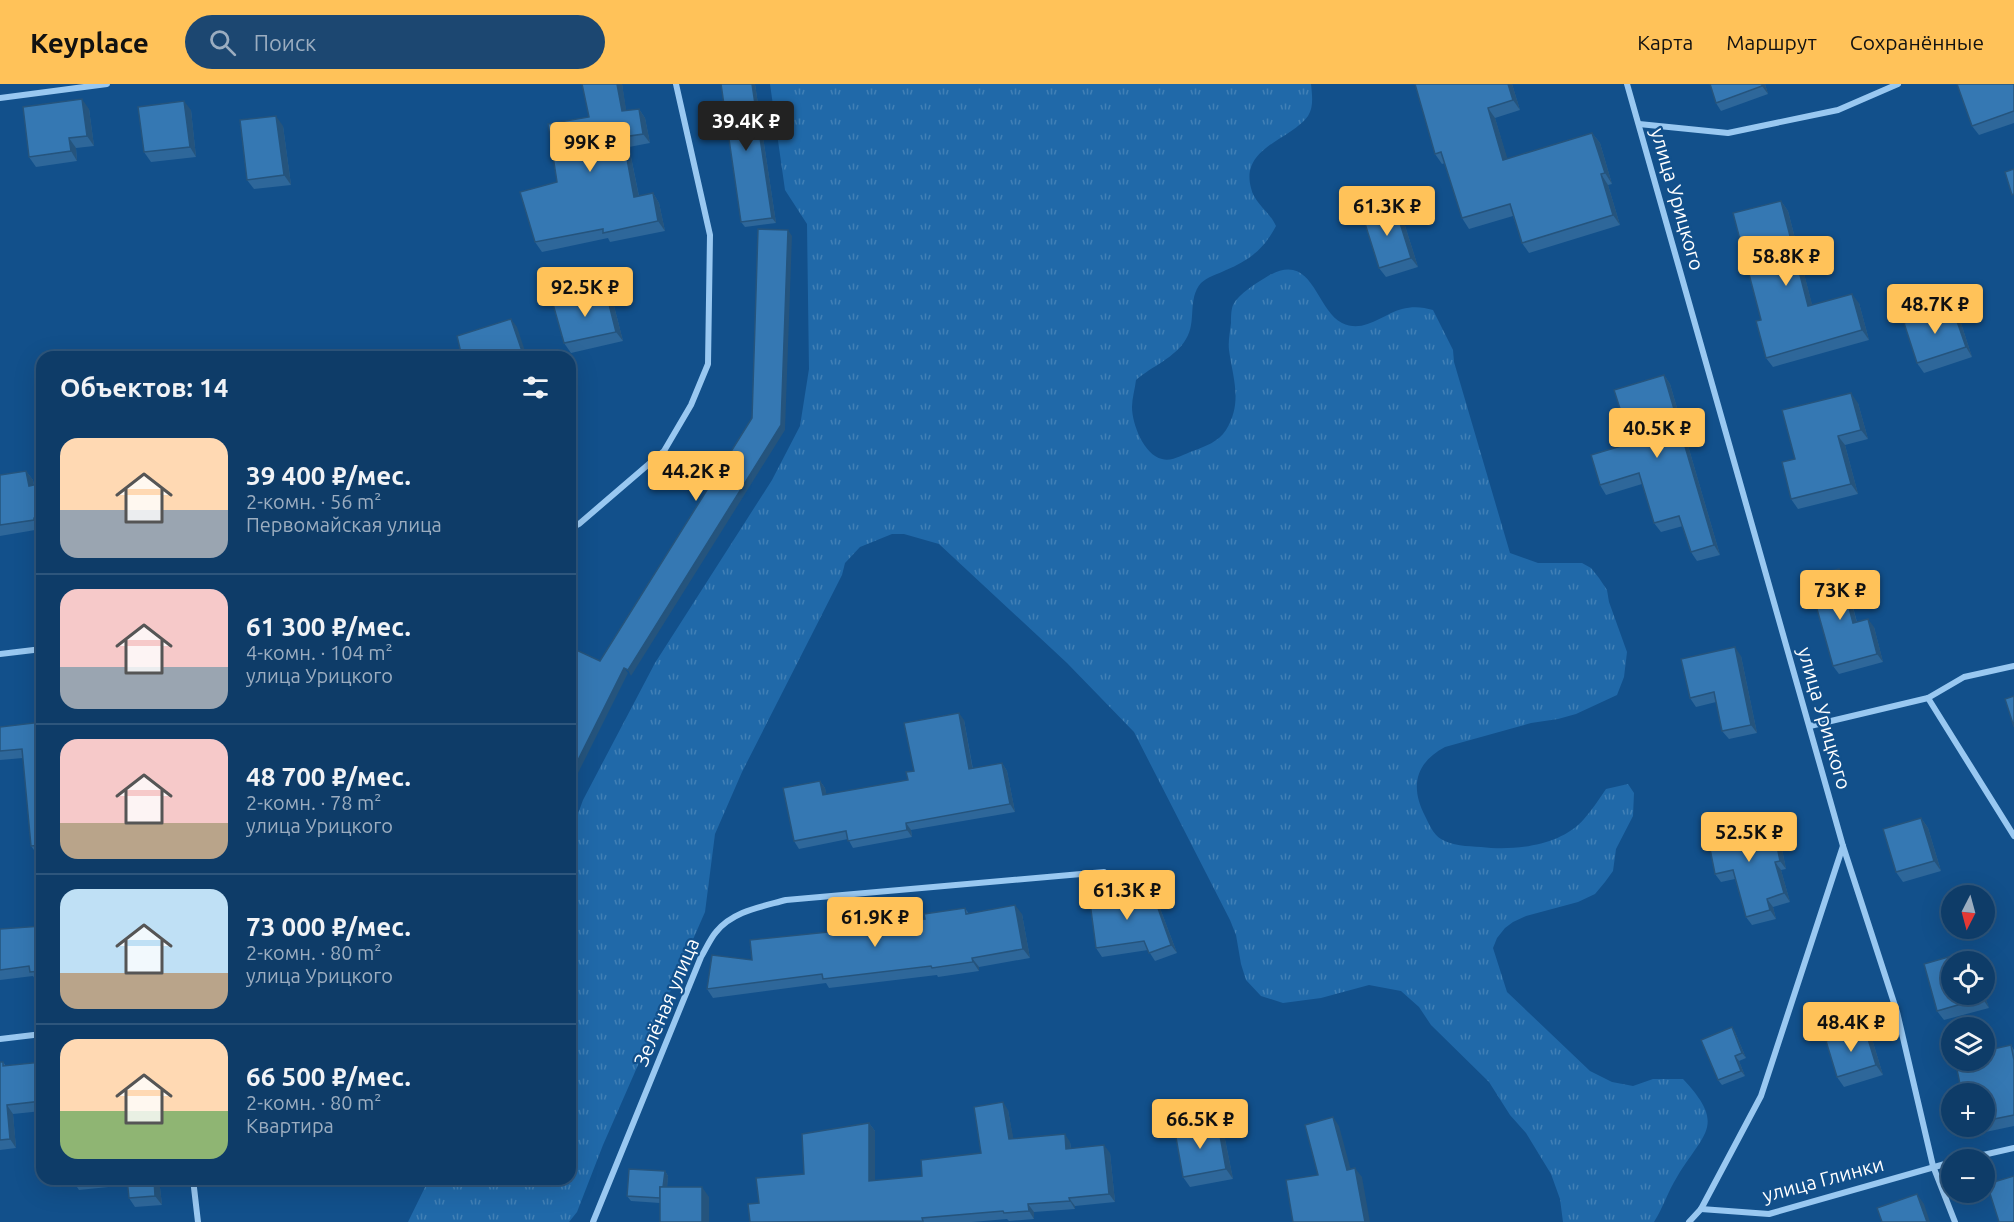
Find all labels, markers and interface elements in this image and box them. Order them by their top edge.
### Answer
search box [185,15,605,69]
icon: search [206,26,239,59]
text: Keyplace [30,27,149,58]
text: Поиск [254,30,316,55]
text: Карта [1637,30,1693,54]
text: Маршрут [1726,30,1817,54]
text: Сохранённые [1850,30,1984,54]
pin: 39.4K ₽ [691,101,801,152]
text: 39.4K ₽ [712,109,780,132]
pin: 99K ₽ [548,122,632,173]
street label: улица Урицкого [1647,125,1709,273]
text: 99K ₽ [564,130,616,153]
pin: 61.3K ₽ [1332,186,1442,237]
text: 61.3K ₽ [1353,194,1421,217]
pin: 58.8K ₽ [1731,236,1841,287]
text: 58.8K ₽ [1752,244,1820,267]
pin: 92.5K ₽ [530,267,640,318]
text: 92.5K ₽ [551,275,619,298]
pin: 48.7K ₽ [1880,284,1990,335]
text: 48.7K ₽ [1901,292,1969,315]
icon: filters [519,371,552,404]
text: Объектов: 14 [60,373,228,402]
pin: 40.5K ₽ [1602,408,1712,459]
text: 40.5K ₽ [1623,416,1691,439]
pin: 44.2K ₽ [641,451,751,502]
text: 44.2K ₽ [662,459,730,482]
text: 39 400 ₽/мес. [246,461,411,490]
icon: home [108,462,180,534]
text: 2-комн. · 56 m² [246,490,381,513]
text: Первомайская улица [246,513,442,536]
pin: 73K ₽ [1798,570,1882,621]
text: 73K ₽ [1814,578,1866,601]
text: 61 300 ₽/мес. [246,612,411,641]
icon: home [108,613,180,685]
text: 4-комн. · 104 m² [246,641,393,664]
street label: улица Урицкого [1794,644,1856,792]
text: улица Урицкого [246,664,393,687]
text: 48 700 ₽/мес. [246,762,411,791]
icon: home [108,763,180,835]
text: 2-комн. · 78 m² [246,791,381,814]
pin: 52.5K ₽ [1694,812,1804,863]
text: улица Урицкого [246,814,393,837]
text: 52.5K ₽ [1715,820,1783,843]
pin: 61.3K ₽ [1072,870,1182,921]
text: 61.3K ₽ [1093,878,1161,901]
north arrow [1941,885,1995,939]
map controls [1941,885,1995,1203]
pin: 61.9K ₽ [820,897,930,948]
text: 61.9K ₽ [841,905,909,928]
text: 73 000 ₽/мес. [246,912,411,941]
icon: home [108,913,180,985]
street label: Зелёная улица [629,934,703,1070]
text: 2-комн. · 80 m² [246,941,381,964]
button: locate [1941,951,1995,1005]
text: улица Урицкого [246,964,393,987]
pin: 48.4K ₽ [1796,1002,1906,1053]
text: 48.4K ₽ [1817,1010,1885,1033]
button: layers [1941,1017,1995,1071]
text: 66 500 ₽/мес. [246,1062,411,1091]
icon: home [108,1063,180,1135]
button: + [1941,1083,1995,1137]
text: 2-комн. · 80 m² [246,1091,381,1114]
pin: 66.5K ₽ [1145,1099,1255,1150]
text: 66.5K ₽ [1166,1107,1234,1130]
text: Квартира [246,1114,334,1137]
button: − [1941,1149,1995,1203]
street label: улица Глинки [1760,1152,1886,1206]

